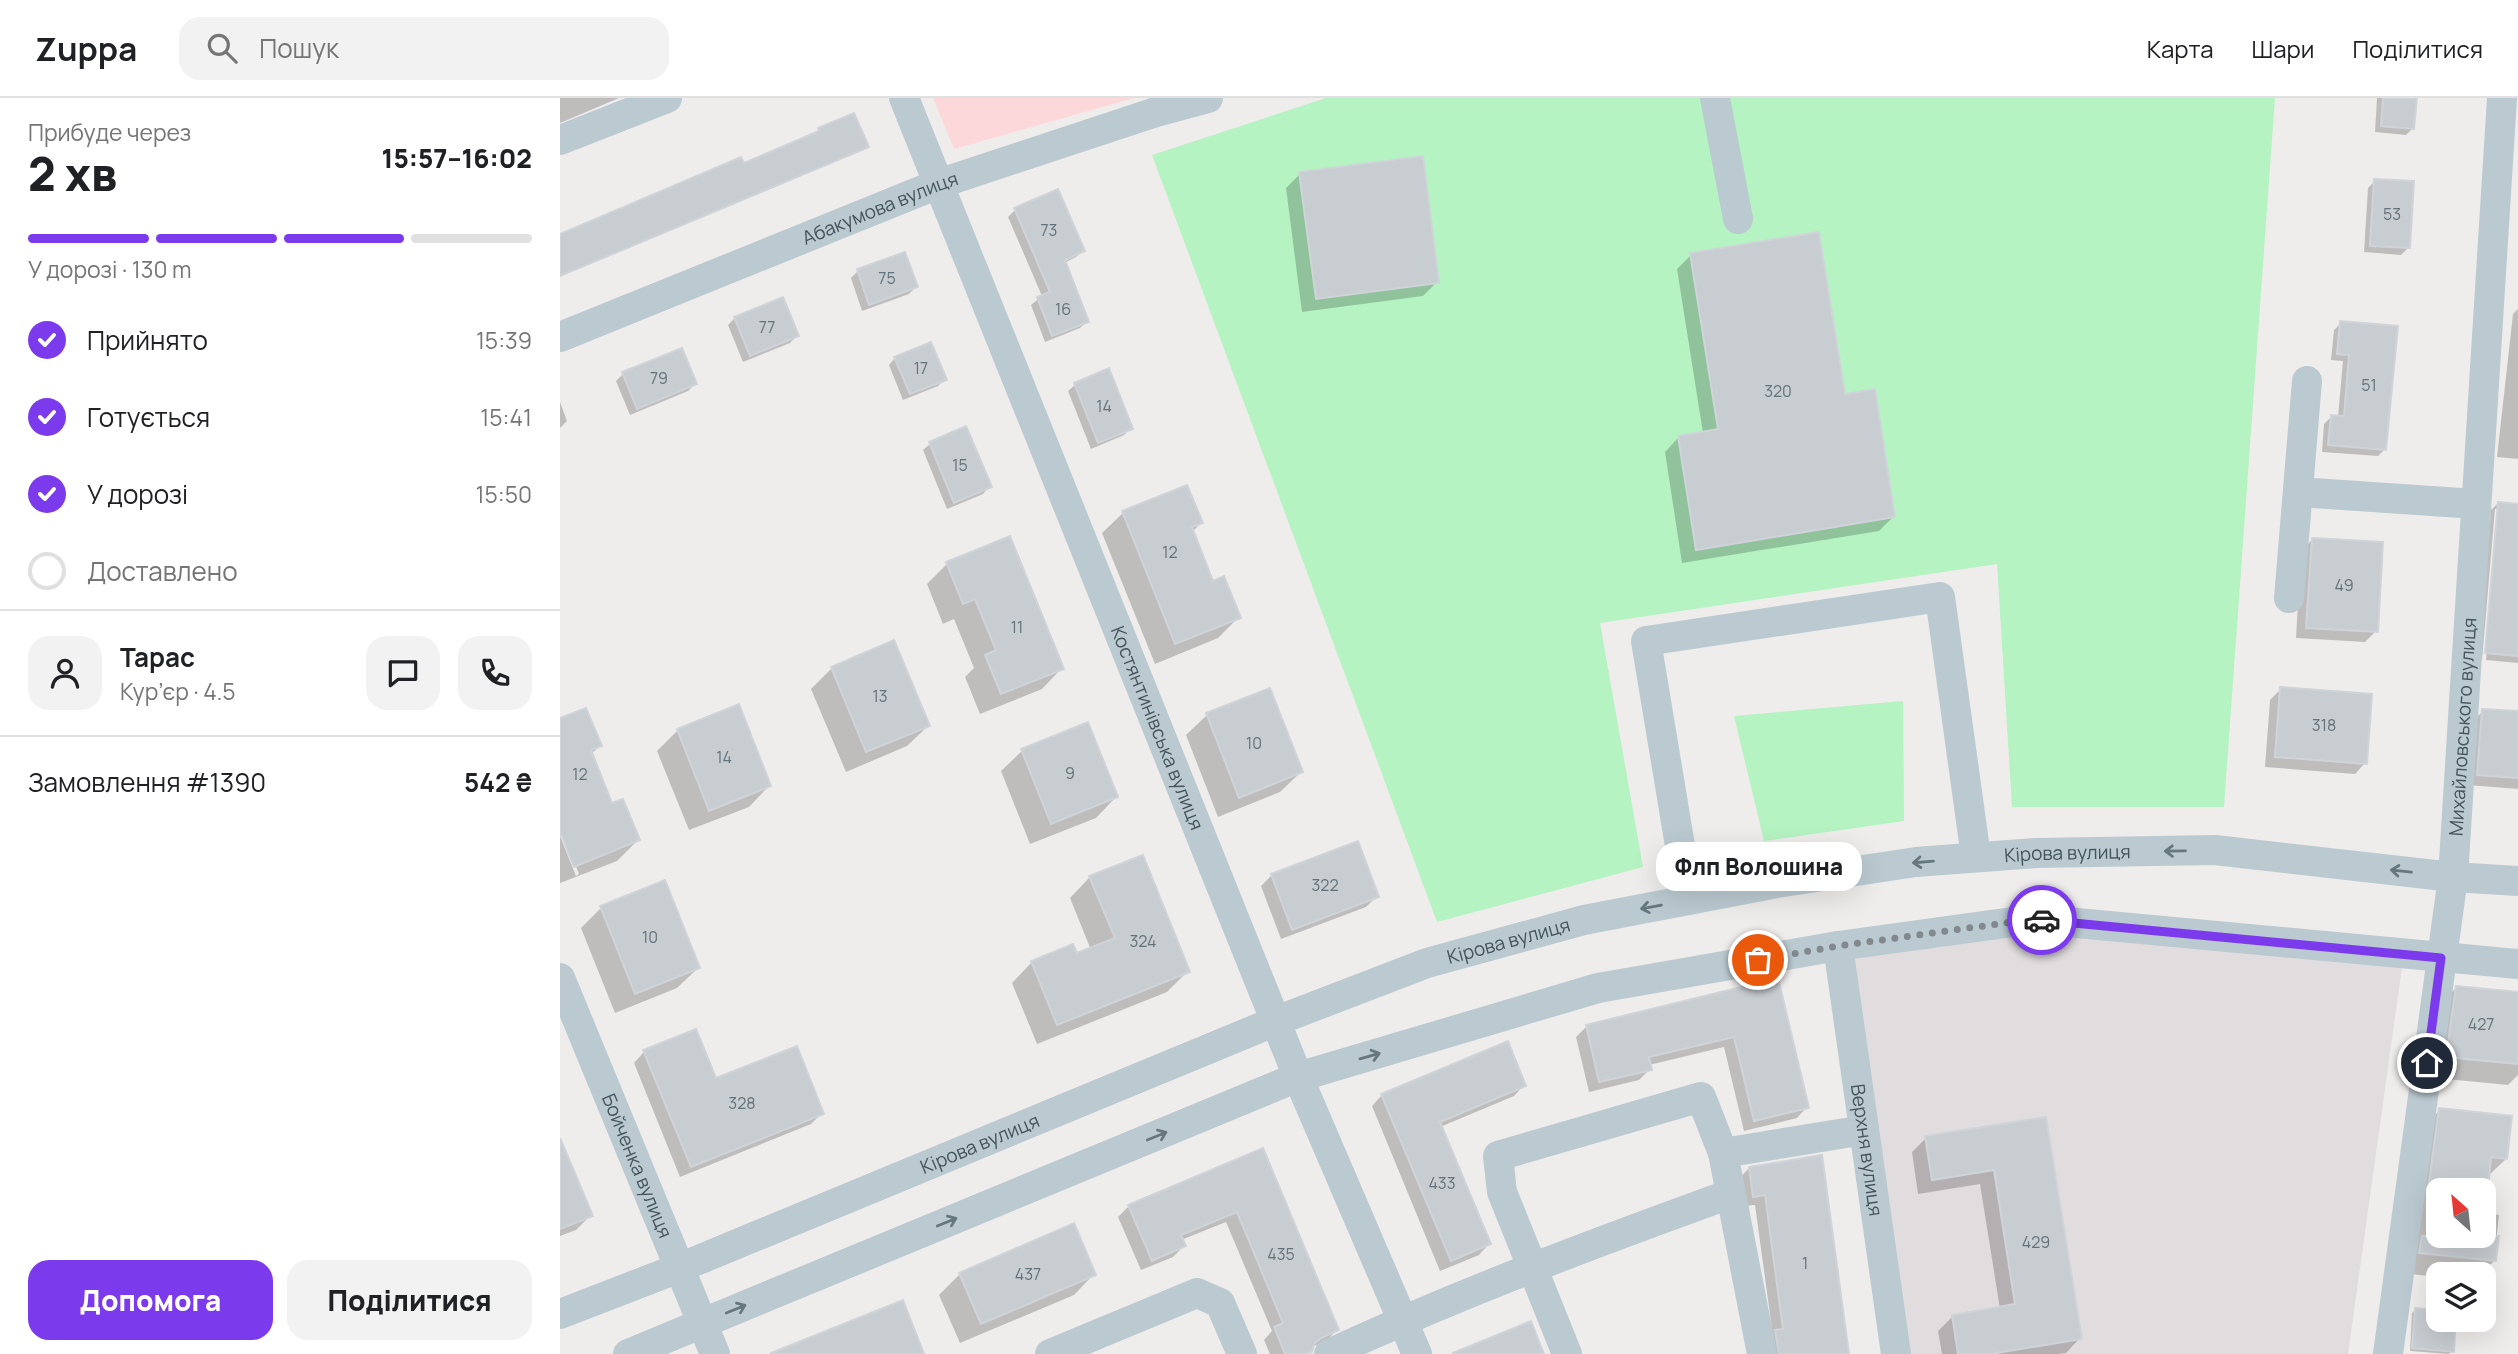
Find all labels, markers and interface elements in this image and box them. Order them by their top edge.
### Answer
search box [179,17,669,80]
text: Zuppa [35,26,137,71]
icon: search [203,29,241,67]
text: Пошук [259,30,339,66]
text: Карта [2147,32,2214,65]
text: Шари [2252,32,2314,65]
text: Поділитися [2352,32,2483,65]
text: Прибуде через [28,116,191,148]
text: 15:57–16:02 [382,140,532,176]
text: 2 хв [28,142,117,205]
street label: Абакумова вулиця [798,165,961,251]
house number: 53 [2383,203,2401,225]
house number: 73 [1041,219,1057,241]
text: У дорозі · 130 m [28,253,192,285]
house number: 75 [878,267,896,289]
house number: 16 [1055,298,1071,320]
house number: 77 [759,316,775,338]
icon: check [28,321,66,359]
text: Прийнято [87,322,208,358]
text: 15:39 [476,324,532,356]
house number: 17 [914,357,928,379]
house number: 79 [650,367,668,389]
house number: 51 [2361,374,2377,396]
house number: 320 [1764,380,1792,402]
house number: 14 [1096,395,1112,417]
icon: check [28,398,66,436]
text: Готується [87,399,210,435]
text: 15:41 [480,401,532,433]
house number: 15 [952,454,968,476]
icon: check [28,475,66,513]
text: У дорозі [87,476,188,512]
text: 15:50 [476,478,532,510]
house number: 12 [1162,541,1178,563]
text: Доставлено [87,553,238,589]
house number: 49 [2334,574,2354,596]
house number: 11 [1011,616,1023,638]
street label: Михайловського вулиця [2443,617,2482,837]
street label: Костянтинівська вулиця [1105,622,1210,834]
button: person [28,636,102,710]
button: chat [366,636,440,710]
button: phone [458,636,532,710]
text: Тарас [120,639,195,675]
text: Кур’єр · 4.5 [120,675,236,707]
house number: 13 [872,685,888,707]
house number: 318 [2312,714,2336,736]
house number: 10 [1246,732,1262,754]
house number: 14 [716,746,732,768]
house number: 9 [1065,762,1075,784]
house number: 12 [572,763,588,785]
text: Замовлення #1390 [28,764,266,800]
text: 542 ₴ [464,764,532,800]
street label: Кірова вулиця [2003,838,2131,868]
callout: Флп Волошина [1655,841,1861,890]
one-way arrow [2164,844,2187,858]
text: Флп Волошина [1675,850,1843,882]
one-way arrow [1912,856,1935,869]
one-way arrow [2390,864,2413,877]
house number: 322 [1311,874,1339,896]
courier [2007,885,2077,955]
one-way arrow [1640,901,1663,915]
icon: car [2023,901,2061,939]
street label: Кірова вулиця [1444,911,1573,970]
house number: 10 [642,926,658,948]
house number: 324 [1129,930,1157,952]
pin [1728,930,1788,990]
icon: bag [1739,941,1777,979]
house number: 427 [2468,1013,2494,1035]
pin [2397,1033,2457,1093]
icon: home [2408,1044,2446,1082]
one-way arrow [1358,1049,1380,1062]
street label: Верхня вулиця [1845,1082,1889,1218]
street label: Бойченка вулиця [596,1090,679,1242]
house number: 328 [728,1092,756,1114]
street label: Кірова вулиця [916,1107,1043,1180]
one-way arrow [1146,1128,1167,1141]
house number: 433 [1428,1172,1456,1194]
north arrow [2426,1178,2496,1248]
map controls [2426,1178,2496,1332]
one-way arrow [935,1215,957,1228]
house number: 429 [2022,1231,2050,1253]
house number: 435 [1267,1243,1295,1265]
house number: 1 [1802,1252,1808,1274]
button: Допомога [28,1260,273,1340]
button: Поділитися [287,1260,532,1340]
button: layers [2426,1262,2496,1332]
house number: 437 [1015,1263,1041,1285]
one-way arrow [725,1302,747,1315]

